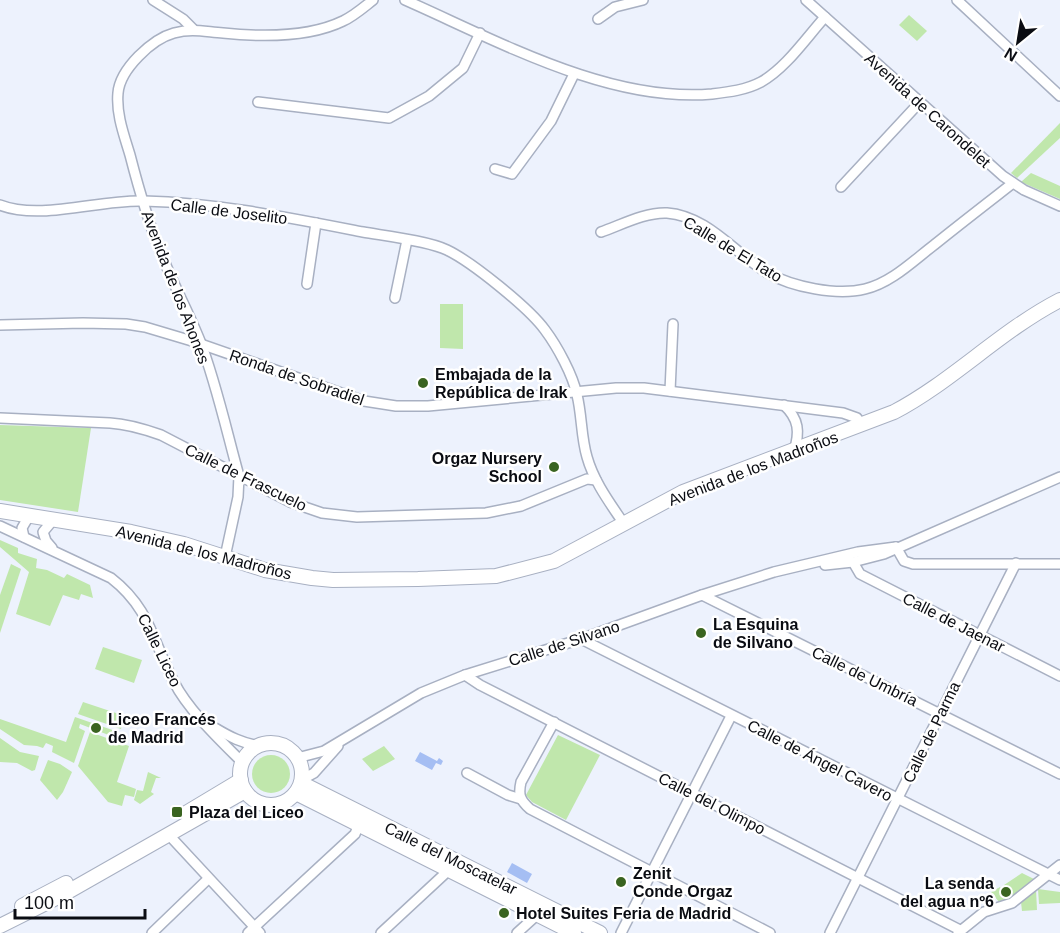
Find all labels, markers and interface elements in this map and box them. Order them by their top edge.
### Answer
north arrow [988,12,1048,72]
text: N [1001,44,1020,65]
street label: Avenida de Carondelet [862,50,994,171]
street label: Calle de Joselito [170,196,288,227]
street label: Avenida de los Ahones [138,208,213,366]
street label: Calle de El Tato [680,213,785,286]
street label: Ronda de Sobradiel [227,346,366,409]
place label: Embajada de la República de Irak [435,366,568,401]
marker: Embajada de la República de Irak [416,376,430,390]
street label: Avenida de los Madroños [666,428,840,509]
street label: Calle de Frascuelo [182,441,310,514]
place label: Orgaz Nursery School [432,450,542,485]
marker: Orgaz Nursery School [547,460,561,474]
street label: Avenida de los Madroños [114,522,293,583]
street label: Calle de Jaenar [900,589,1008,656]
street label: Calle Liceo [135,611,185,690]
place label: La Esquina de Silvano [713,616,798,651]
street label: Calle de Silvano [507,617,622,669]
marker: La Esquina de Silvano [694,626,708,640]
street label: Calle de Umbría [809,643,921,709]
street label: Calle de Parma [900,679,963,786]
place label: Liceo Francés de Madrid [108,711,216,746]
street label: Calle de Ángel Cavero [745,716,895,804]
marker: Liceo Francés de Madrid [89,721,103,735]
street label: Calle del Olimpo [656,769,768,838]
place label: Plaza del Liceo [189,804,304,821]
marker: Plaza del Liceo [170,805,184,819]
street label: Calle del Moscatelar [382,819,520,898]
place label: Zenit Conde Orgaz [633,865,733,900]
marker: Zenit Conde Orgaz [614,875,628,889]
place label: La senda del agua nº6 [900,875,994,910]
scale bar [15,882,146,920]
marker: La senda del agua nº6 [999,885,1013,899]
text: 100 m [24,893,74,913]
place label: Hotel Suites Feria de Madrid [516,905,731,922]
marker: Hotel Suites Feria de Madrid [497,906,511,920]

